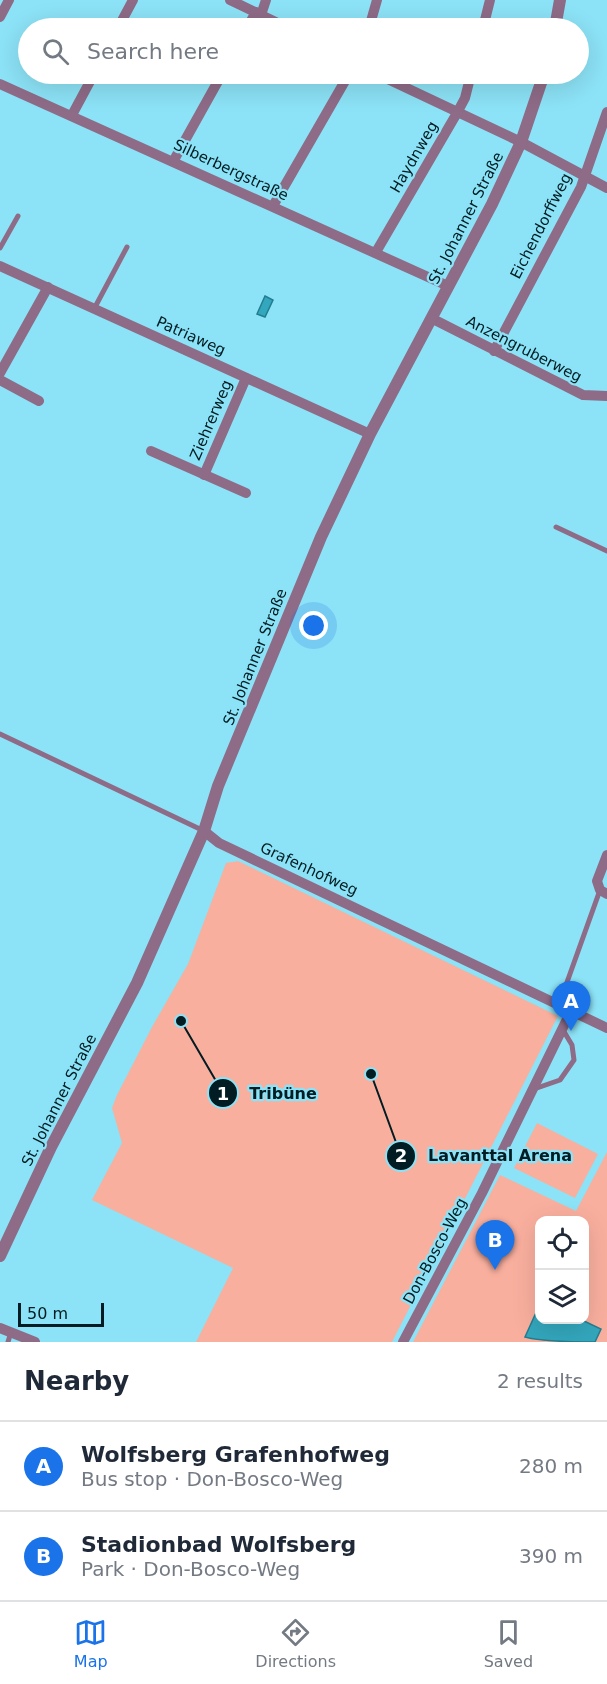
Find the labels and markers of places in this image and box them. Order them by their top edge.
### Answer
pin: A [552,982,590,1031]
callout: Tribüne [208,1076,329,1110]
callout: Lavanttal Arena [386,1139,584,1173]
pin: B [476,1220,514,1270]

